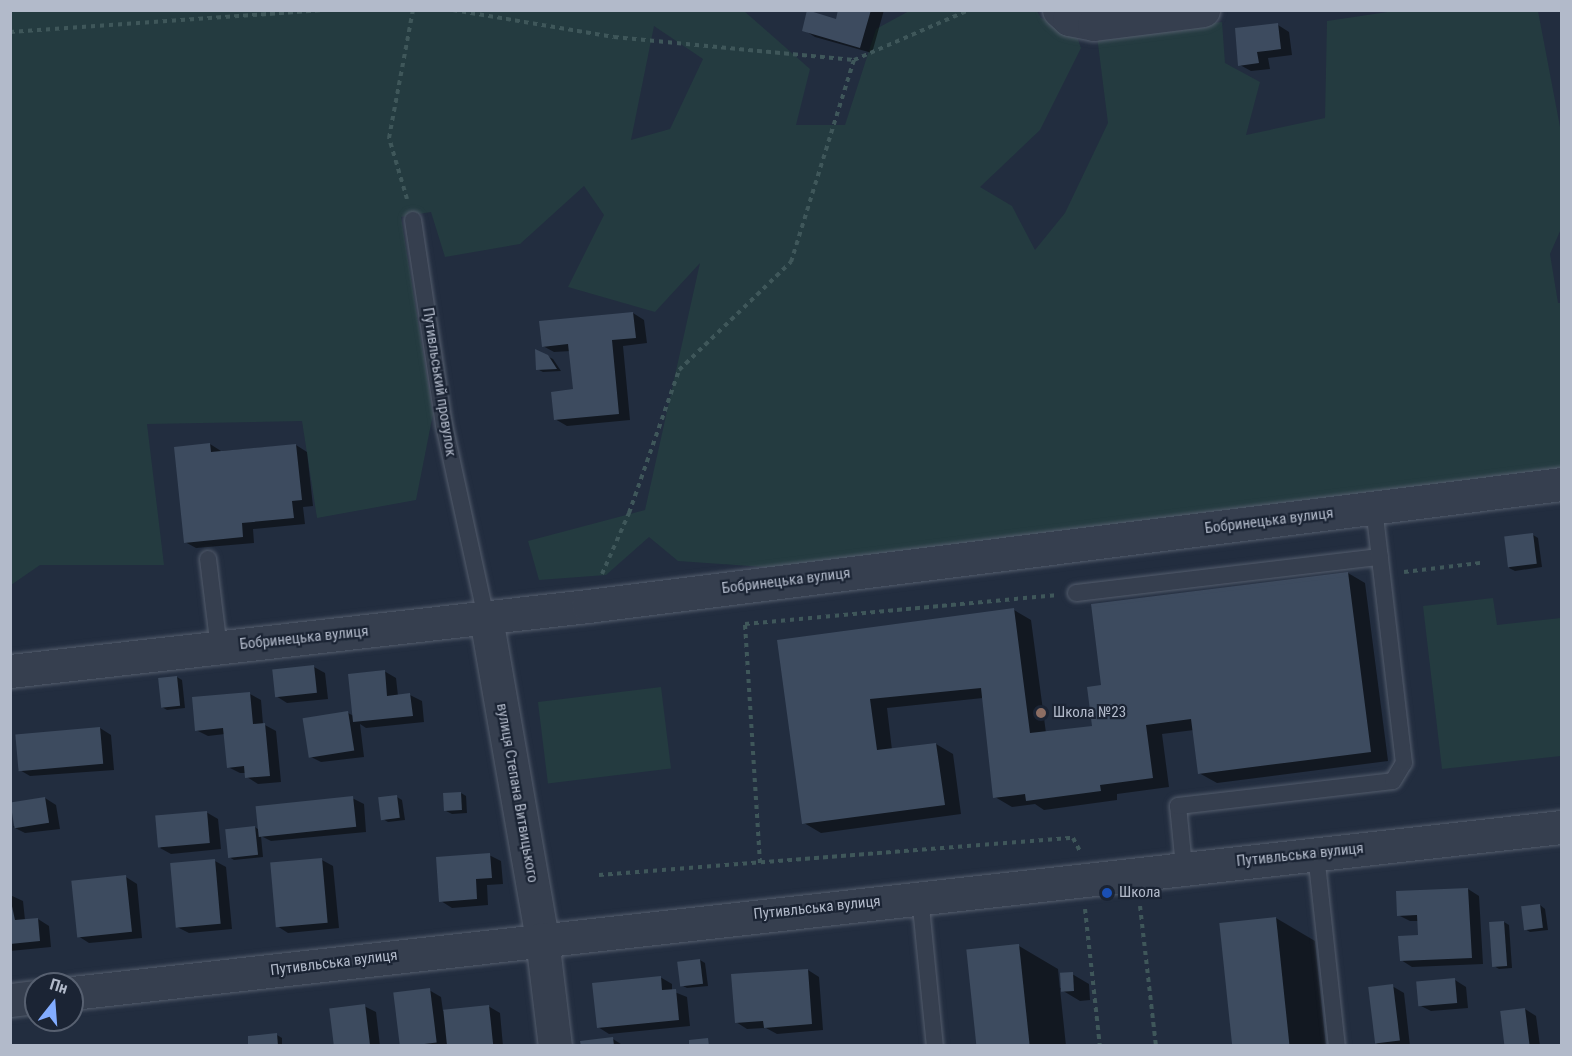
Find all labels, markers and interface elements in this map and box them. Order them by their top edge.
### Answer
street label: Путивльський провулок [418,306,460,458]
street label: Бобринецька вулиця [1204,504,1334,538]
street label: Бобринецька вулиця [721,564,851,598]
street label: Бобринецька вулиця [239,622,369,654]
street label: вулиця Степана Витвицького [492,702,542,884]
place label: Школа №23 [1053,704,1126,722]
marker: Школа №23 [1034,706,1048,720]
street label: Путивльська вулиця [1236,839,1364,871]
place label: Школа [1119,884,1161,902]
marker: Школа [1100,886,1114,900]
street label: Путивльська вулиця [753,892,881,924]
street label: Путивльська вулиця [269,946,399,980]
north arrow [24,972,84,1032]
text: Пн [48,975,70,998]

